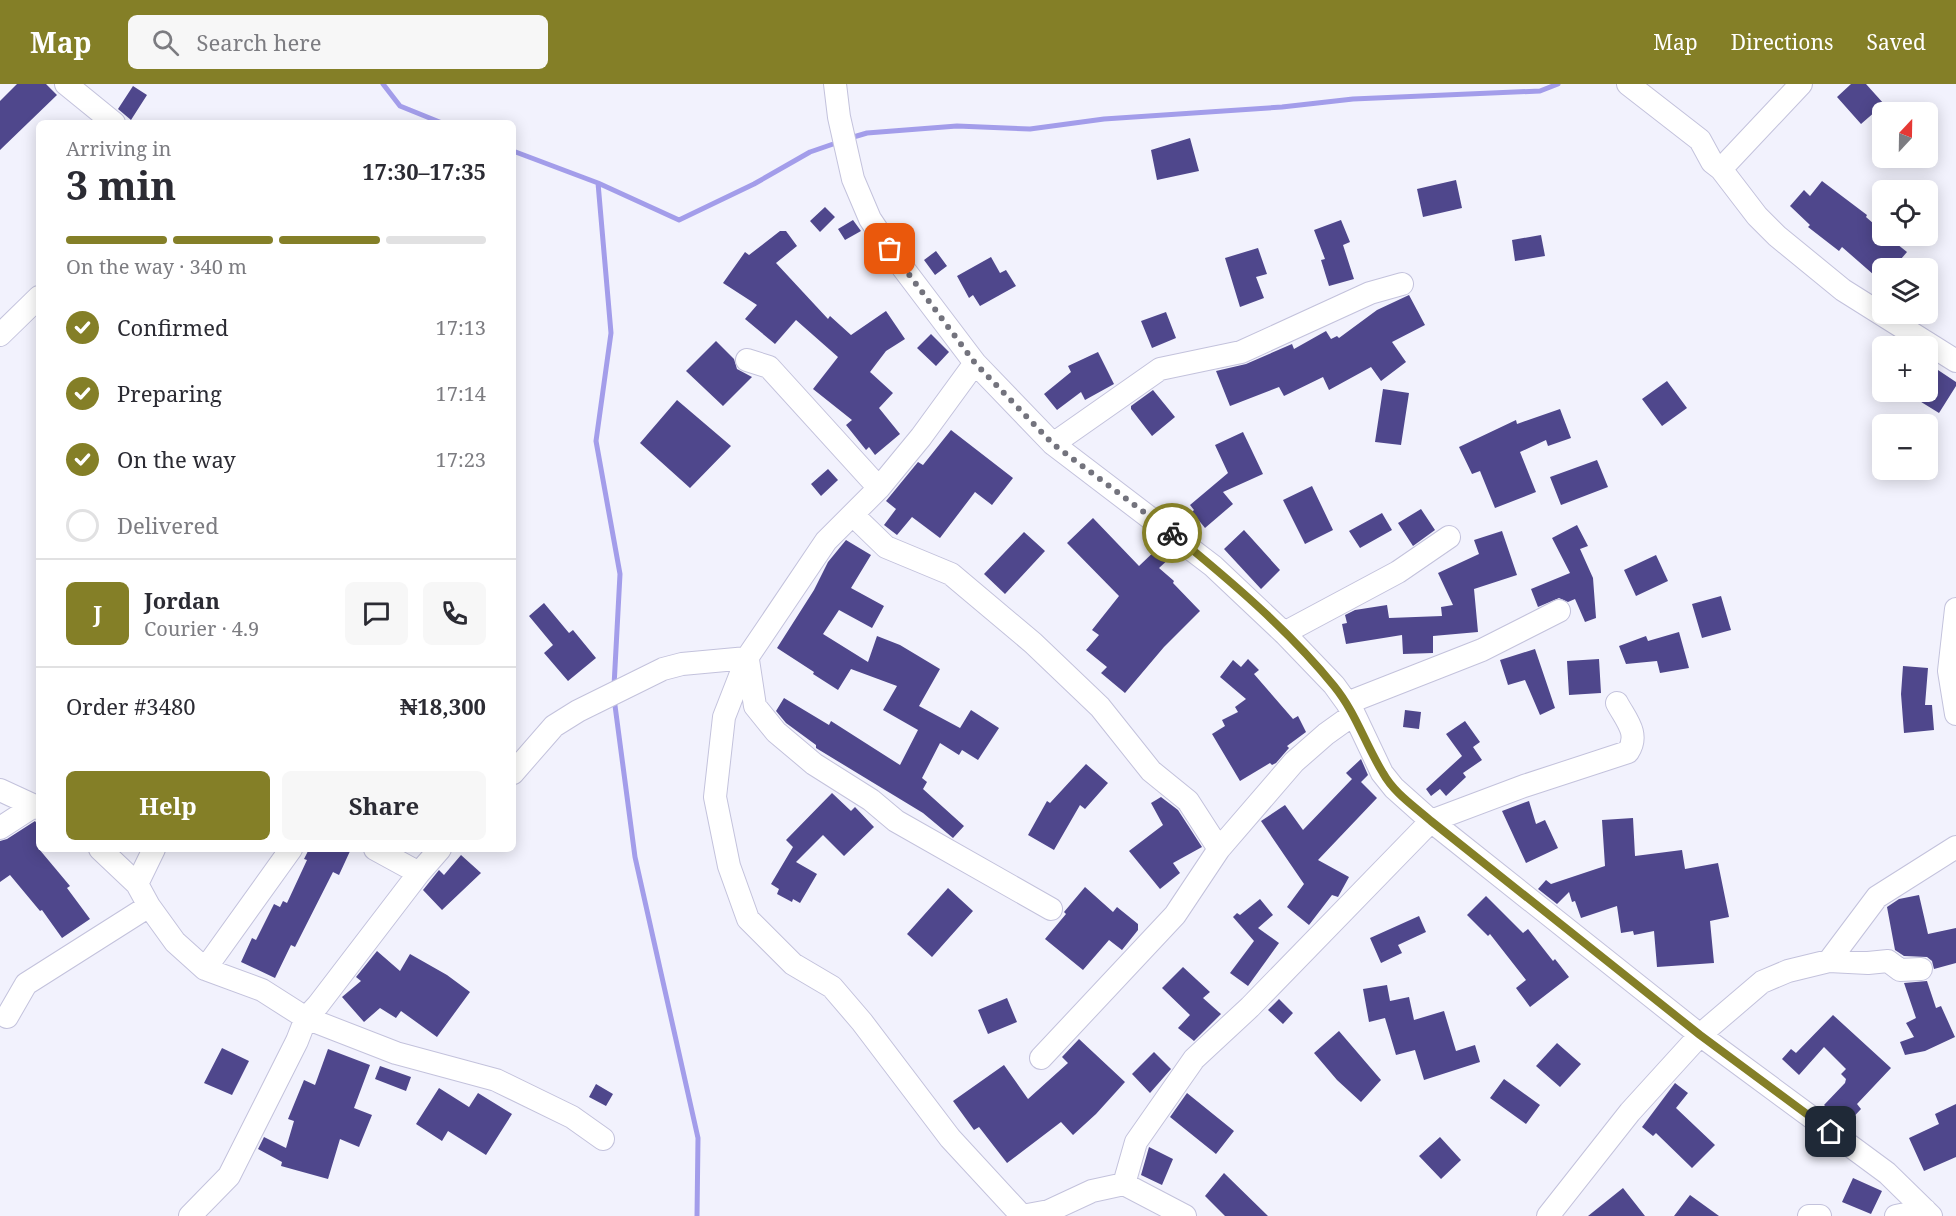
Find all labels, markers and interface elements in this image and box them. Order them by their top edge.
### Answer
search box [128,15,548,69]
text: Map [30,23,92,61]
icon: search [149,26,182,59]
text: Search here [197,27,321,57]
text: Map [1653,28,1698,56]
text: Directions [1731,28,1833,56]
text: Saved [1866,28,1926,56]
north arrow [1872,102,1938,168]
map controls [1872,102,1938,480]
text: Arriving in [66,135,171,162]
text: 17:30–17:35 [362,156,486,186]
text: 3 min [66,158,176,211]
button: locate [1872,180,1938,246]
pin [864,223,915,274]
icon: bag [873,232,906,265]
text: On the way · 340 m [66,253,247,280]
button: layers [1872,258,1938,324]
icon: check [66,311,99,344]
text: Confirmed [117,312,228,342]
text: 17:13 [436,314,486,341]
button: + [1872,336,1938,402]
icon: check [66,377,99,410]
text: Preparing [117,378,222,408]
text: 17:14 [436,380,486,407]
button: − [1872,414,1938,480]
icon: check [66,443,99,476]
text: On the way [117,444,236,474]
text: 17:23 [436,446,486,473]
courier [1142,503,1202,563]
text: Delivered [117,510,219,540]
icon: bike [1156,517,1189,550]
button: chat [345,582,408,645]
button: phone [423,582,486,645]
text: Jordan [144,585,220,615]
text: J [93,598,102,628]
text: Courier · 4.9 [144,615,259,642]
text: Order #3480 [66,691,196,721]
text: ₦18,300 [400,691,486,721]
button: Help [66,771,270,840]
button: Share [282,771,486,840]
pin [1805,1106,1856,1157]
icon: home [1814,1115,1847,1148]

